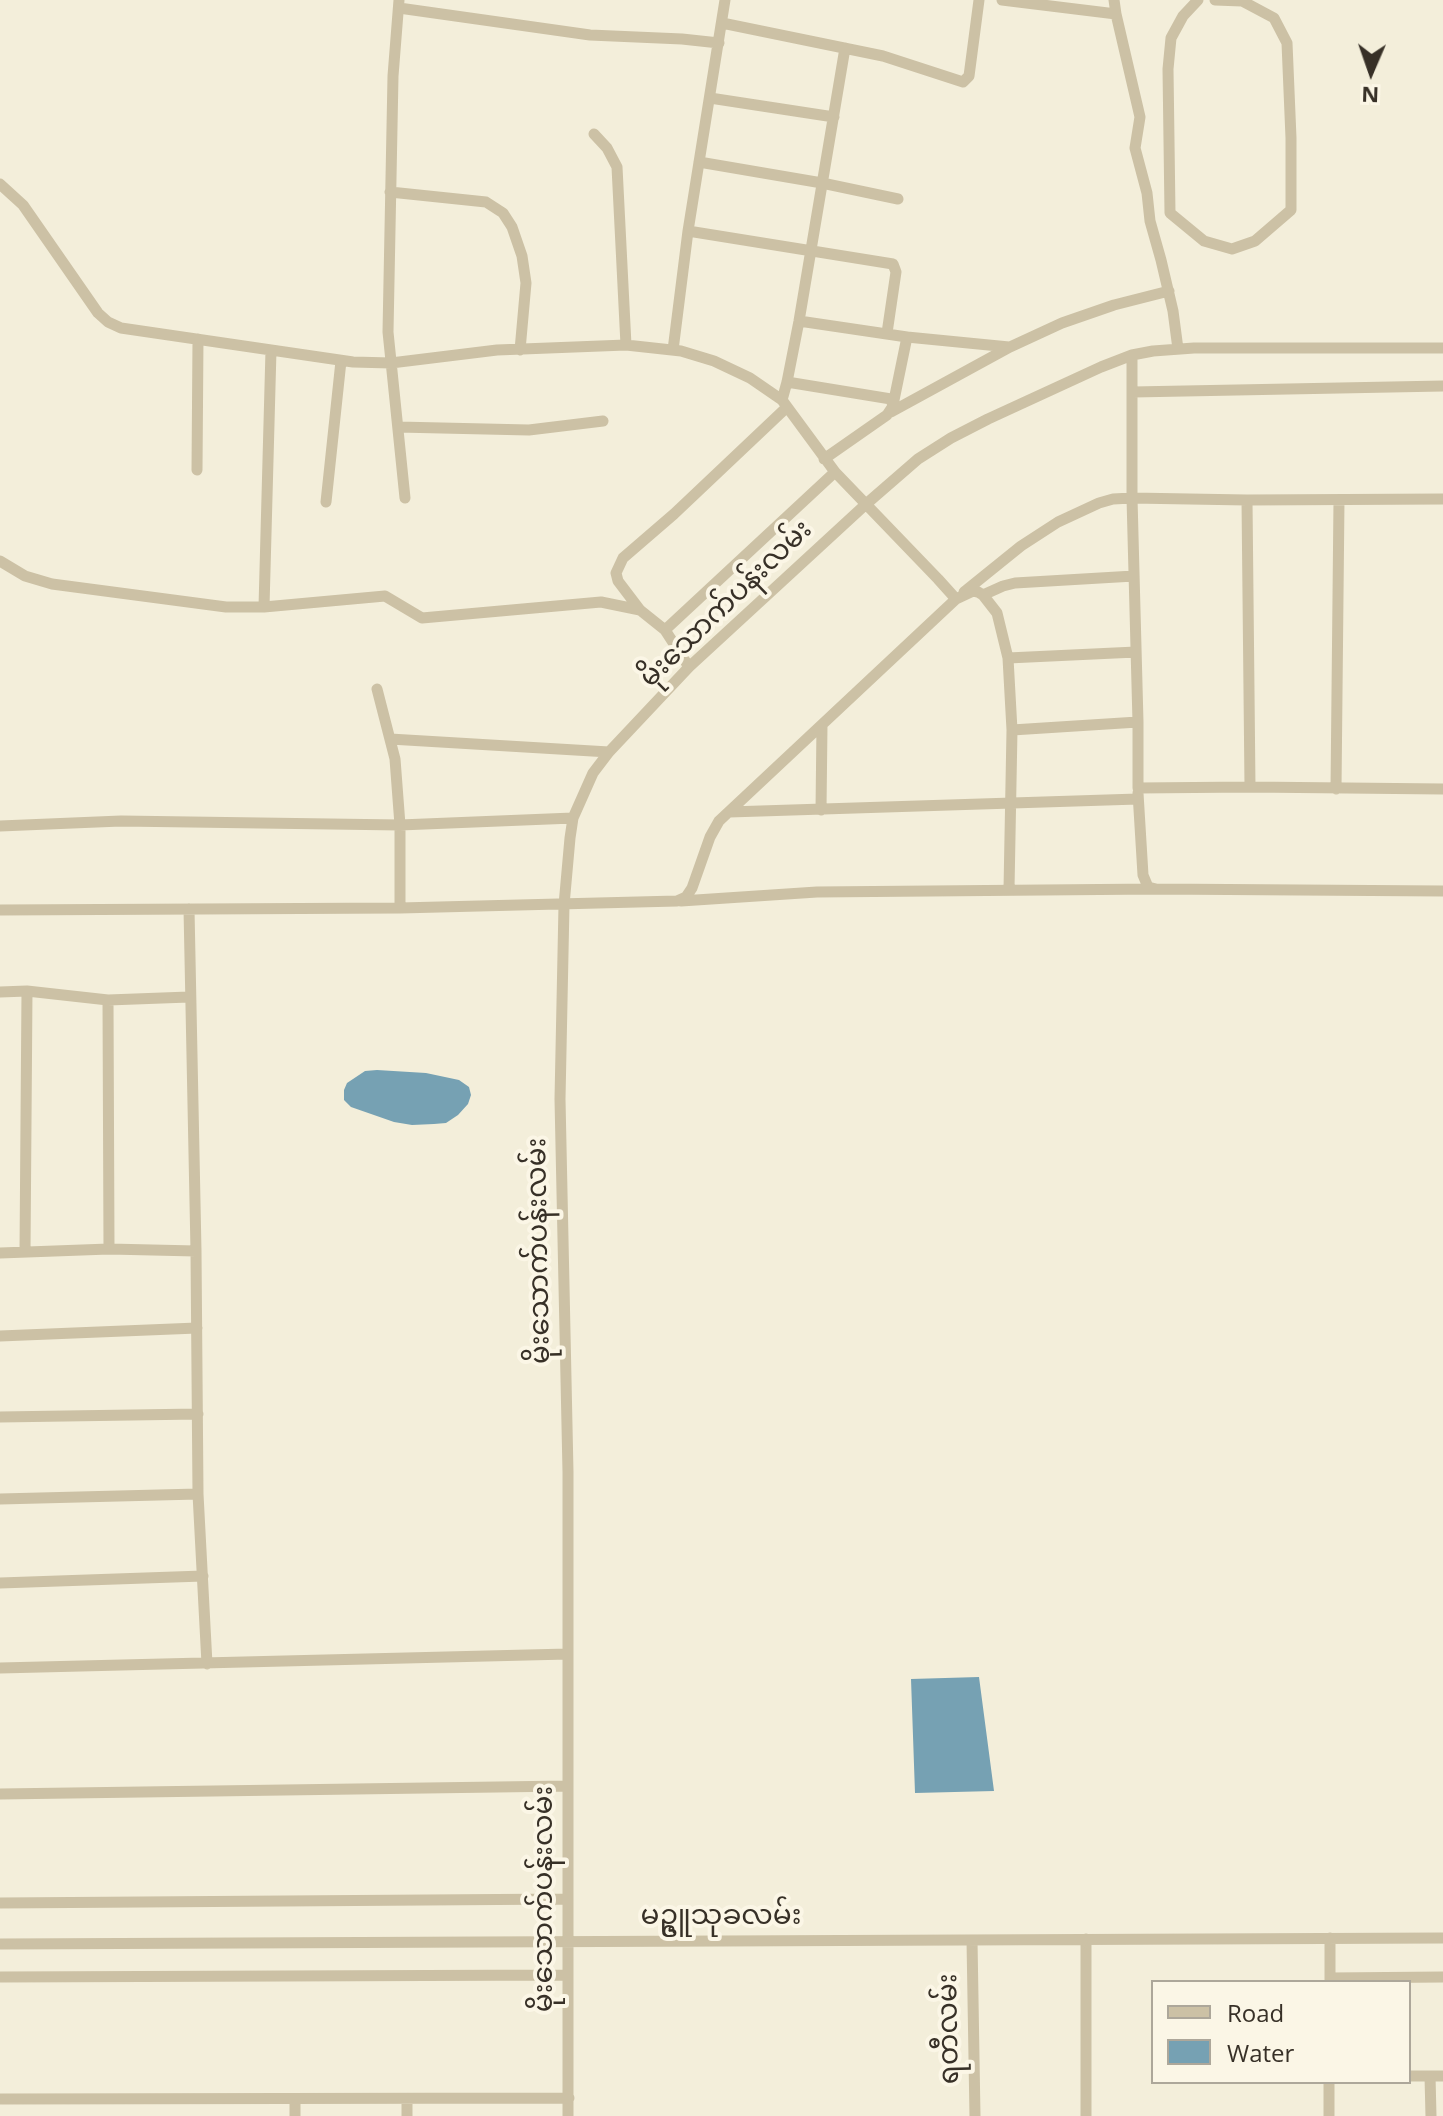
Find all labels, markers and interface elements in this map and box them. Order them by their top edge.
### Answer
north arrow [1331,32,1411,112]
text: N [1361,81,1380,111]
street label: မိုးသောက်ပန်းလမ်း [633,513,819,695]
street label: မိုးသောက်ပန်းလမ်း [520,1138,558,1364]
street label: မိုးသောက်ပန်းလမ်း [527,1786,561,2012]
street label: မဥ္ဇူသုခလမ်း [641,1899,801,1933]
street label: ရတီလမ်း [931,1973,967,2085]
legend [1151,1980,1411,2084]
text: Road [1227,1996,1284,2029]
text: Water [1227,2036,1294,2069]

